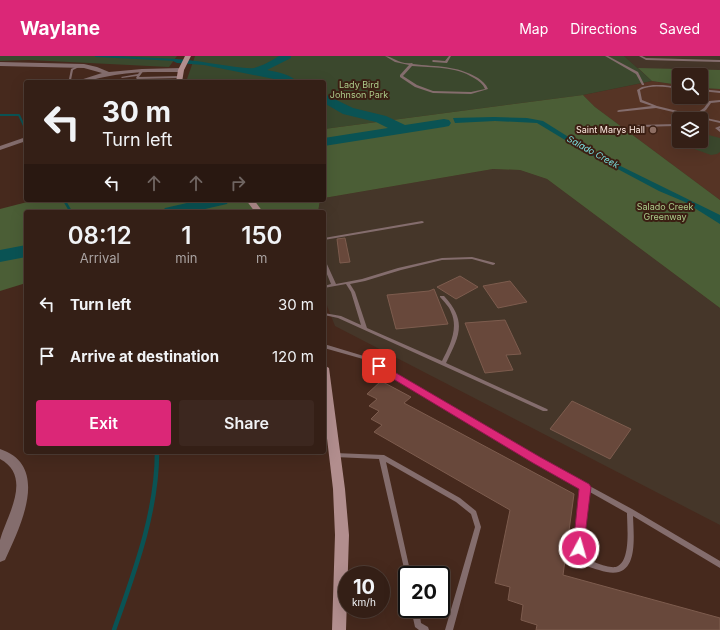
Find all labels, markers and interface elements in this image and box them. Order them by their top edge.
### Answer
text: Waylane [20,17,100,40]
text: Map [519,20,548,37]
text: Directions [570,20,637,37]
text: Saved [659,20,700,37]
map controls [672,68,708,148]
button: search [672,68,708,104]
park label: Lady Bird Johnson Park [330,79,388,100]
text: 30 m [102,95,171,129]
icon: left [36,96,88,148]
button: layers [672,112,708,148]
place label: Saint Marys Hall [576,124,645,135]
marker: Saint Marys Hall [648,125,658,135]
text: Turn left [102,129,172,150]
water label: Salado Creek [565,133,622,171]
icon: left [101,172,123,194]
icon: ahead [143,172,165,194]
icon: ahead [185,172,207,194]
icon: right [227,172,249,194]
park label: Salado Creek Greenway [637,201,693,222]
text: 08:12 [68,221,132,250]
text: 1 [181,221,192,250]
text: 150 [241,221,282,250]
text: Arrival [80,250,120,266]
text: min [175,250,198,266]
text: m [256,250,267,266]
icon: left [36,293,58,315]
text: Turn left [70,295,131,314]
text: 30 m [278,295,314,314]
icon: arrive [36,345,58,367]
text: Arrive at destination [70,347,219,366]
text: 120 m [272,347,314,366]
pin [362,349,396,383]
icon: arrive [368,355,390,377]
button: Exit [36,400,171,446]
button: Share [179,400,314,446]
position arrow [558,527,600,569]
speed limit sign: 20 [398,566,450,618]
text: 10 [353,575,375,599]
text: km/h [352,596,376,608]

